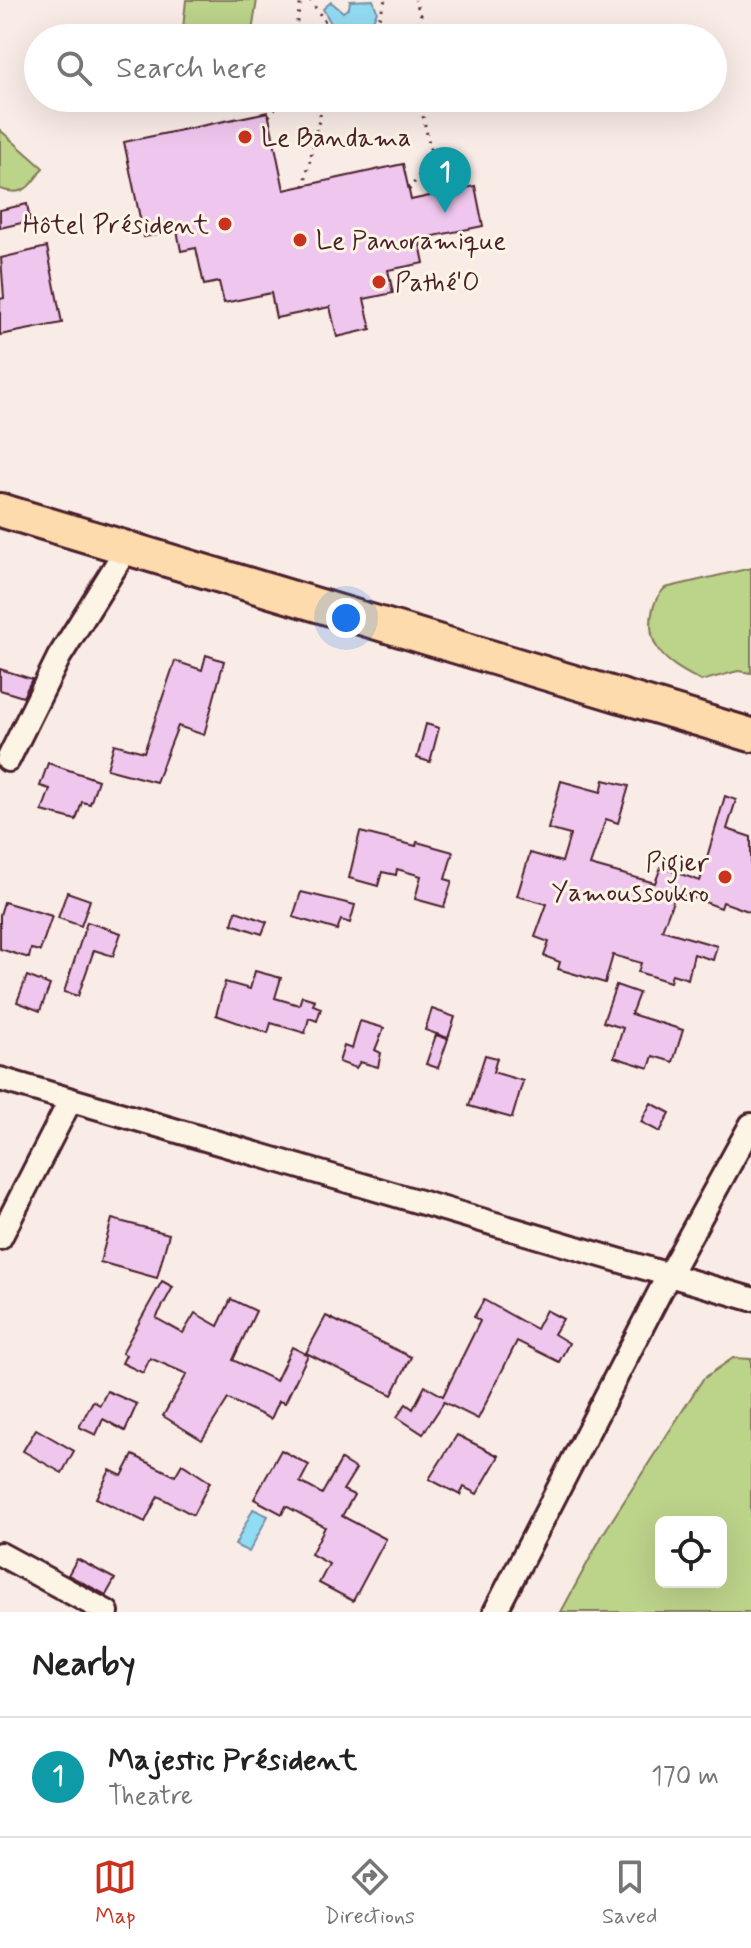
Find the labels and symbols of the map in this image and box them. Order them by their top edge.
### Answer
place label: Le Bandama [261,122,411,156]
marker: Le Bandama [236,128,254,146]
pin: 1 [419,147,471,213]
place label: Hôtel Président [23,209,209,243]
marker: Hôtel Président [216,215,234,233]
place label: Le Panoramique [316,225,506,259]
marker: Le Panoramique [291,231,309,249]
place label: Pathé'O [395,267,480,301]
marker: Pathé'O [370,273,388,291]
your location [326,598,366,638]
place label: Pigier Yamoussoukro [551,847,710,911]
marker: Pigier Yamoussoukro [716,868,734,886]

